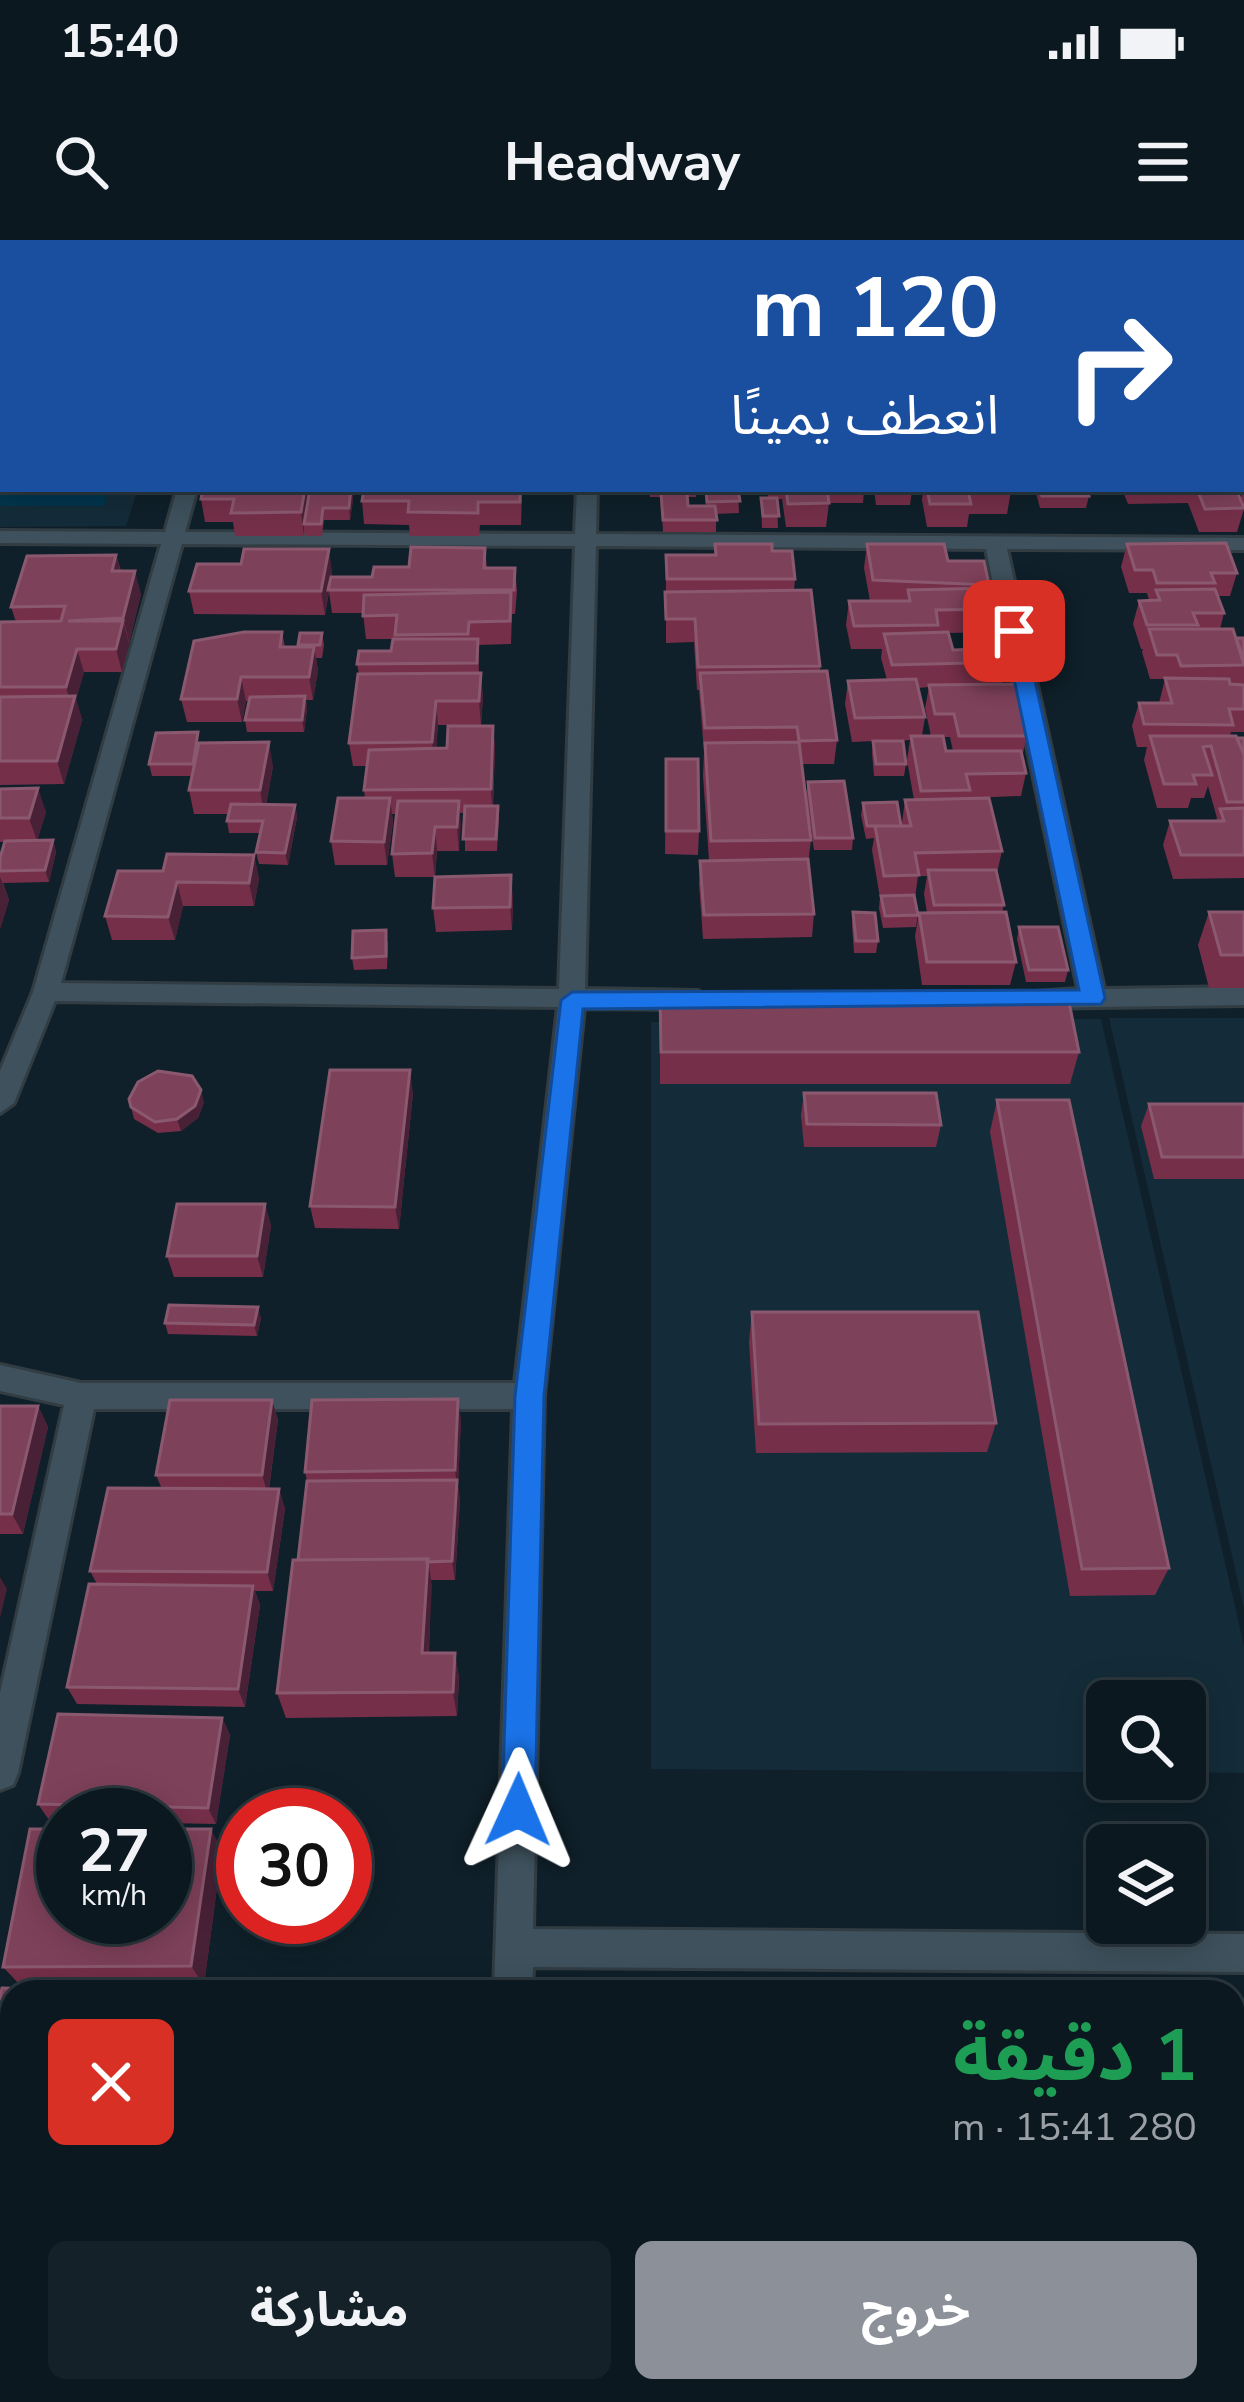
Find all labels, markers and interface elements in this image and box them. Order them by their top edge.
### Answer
text: 15:40 [60,12,179,73]
text: Headway [504,125,740,199]
icon: search [48,129,114,195]
icon: menu [1130,129,1196,195]
text: 120 m [751,251,999,366]
icon: right [1041,288,1197,444]
text: انعطف يمينًا [730,379,999,453]
pin [963,580,1065,682]
icon: arrive [981,598,1047,664]
map controls [1086,1680,1206,1944]
button: search [1086,1680,1206,1800]
position arrow [455,1747,581,1873]
speed limit sign: 30 [216,1788,372,1944]
text: 27 [78,1810,150,1892]
button: layers [1086,1824,1206,1944]
text: km/h [81,1875,147,1916]
text: 1 دقيقة [953,2007,1197,2105]
button: close [48,2019,174,2145]
text: 280 m · 15:41 [952,2101,1197,2154]
button: مشاركة [48,2241,611,2379]
button: خروج [635,2241,1197,2379]

